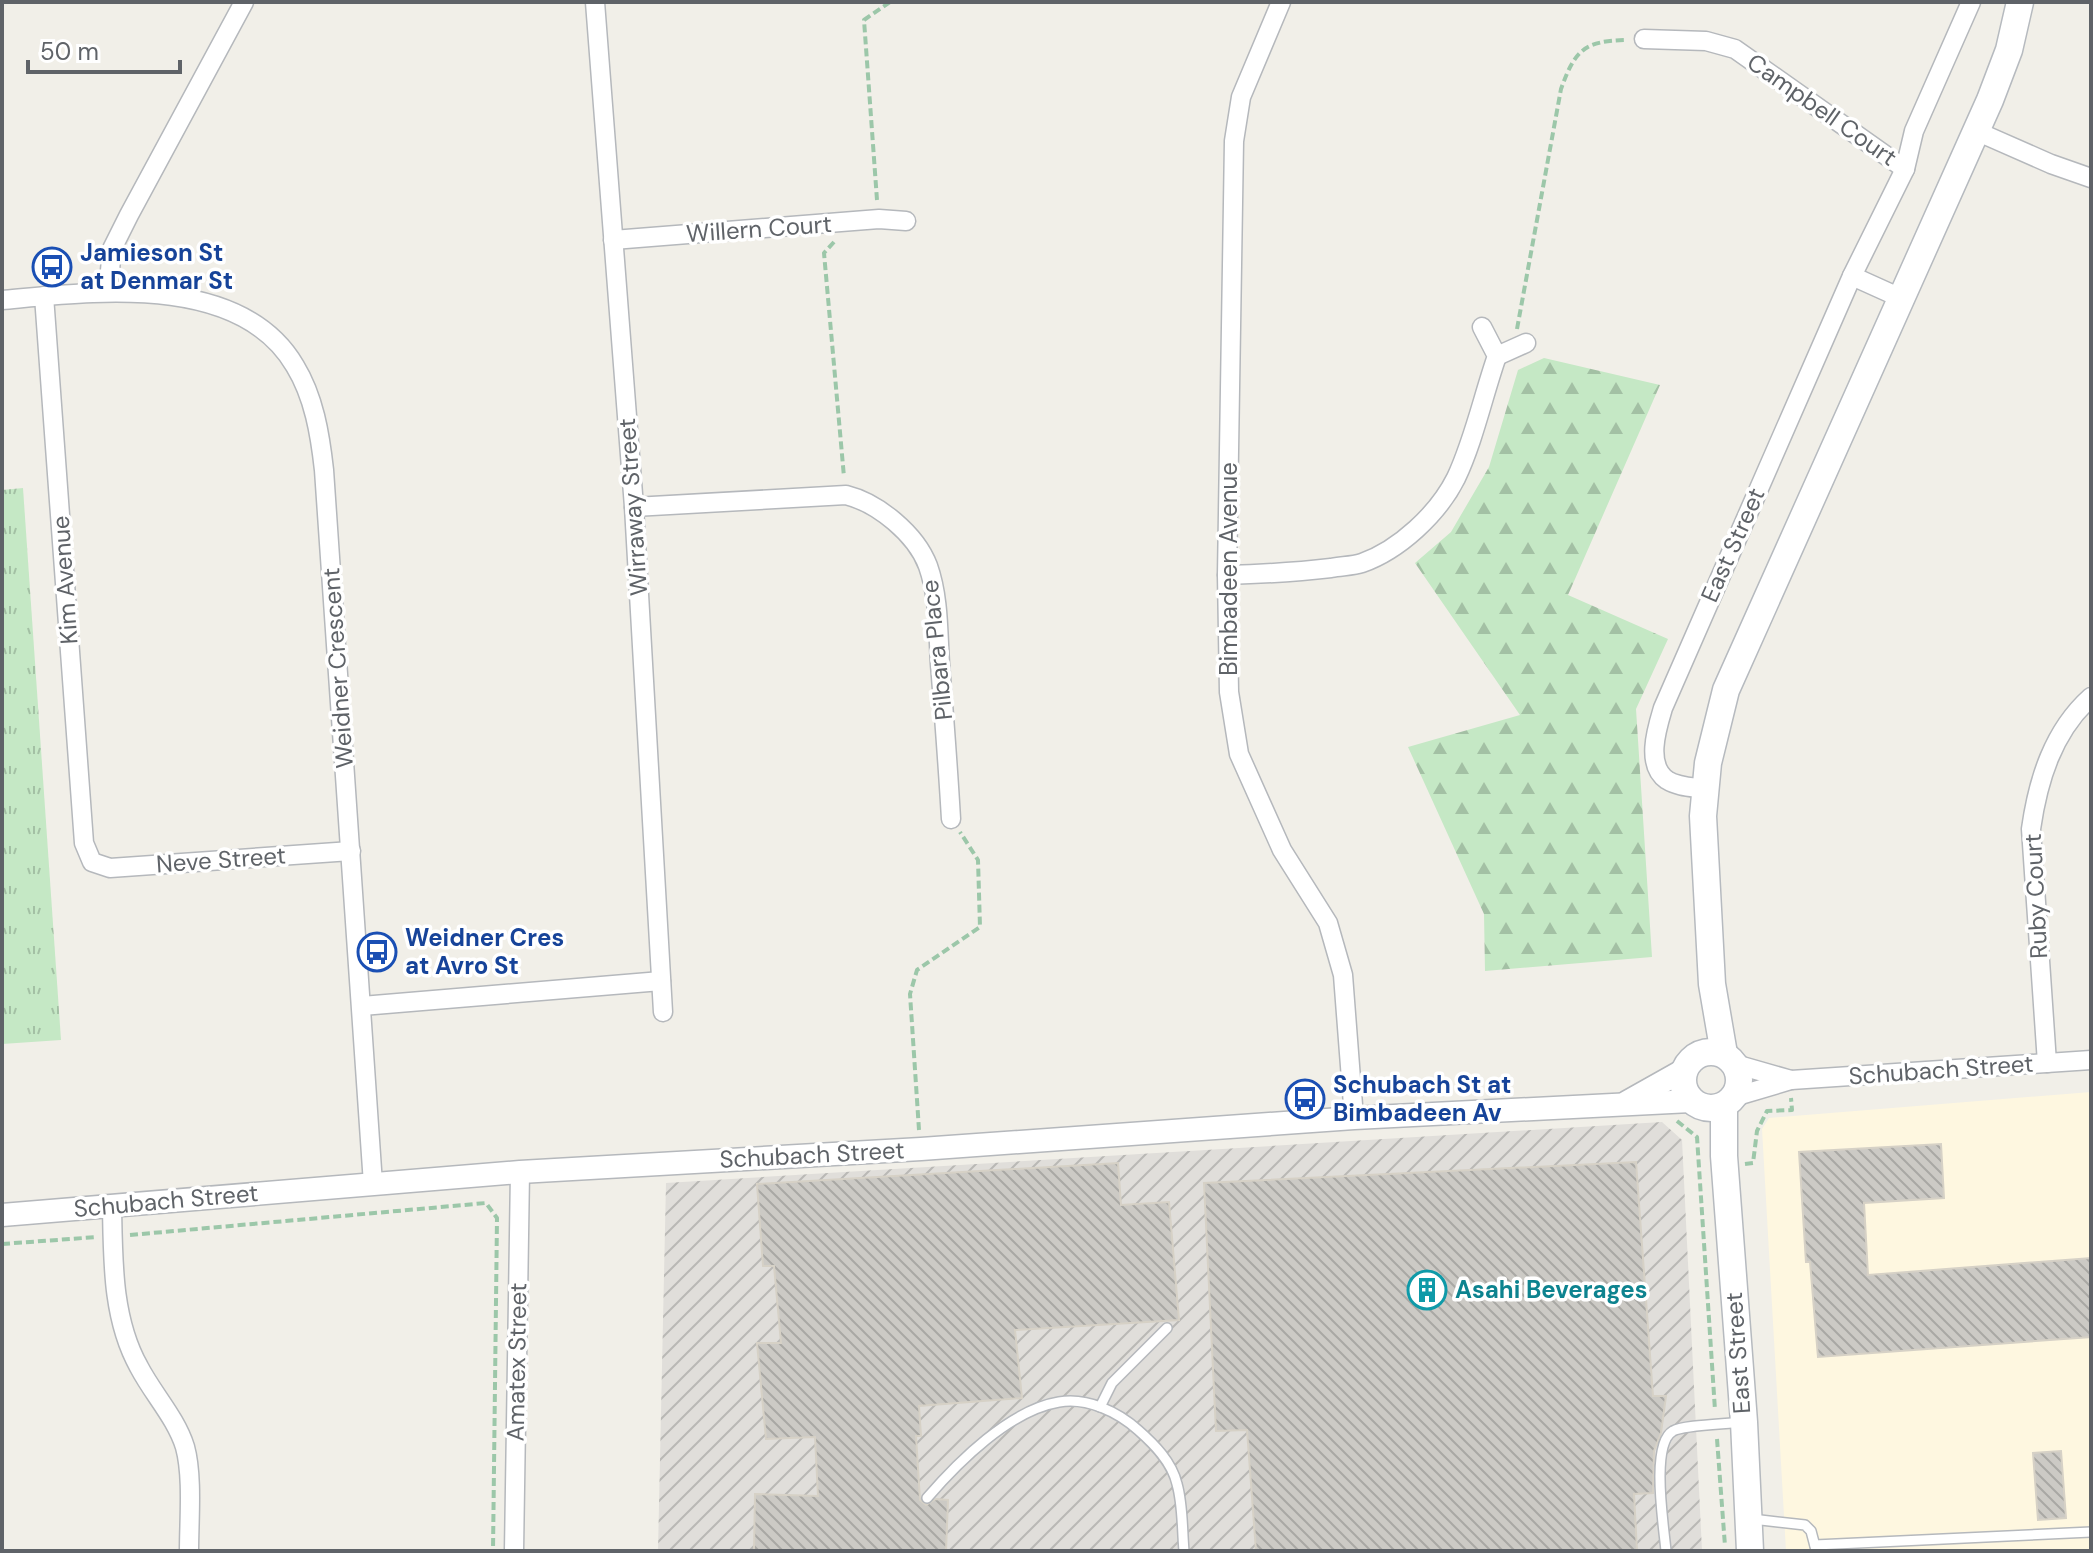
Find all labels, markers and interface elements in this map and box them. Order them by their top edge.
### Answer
scale bar [28,24,180,74]
text: 50 m [40,36,99,67]
street label: Campbell Court [1741,46,1903,173]
street label: Willern Court [685,208,833,249]
place label: Jamieson St at Denmar St [80,237,233,296]
bus stop icon: Jamieson St at Denmar St [31,246,73,288]
street label: Wirraway Street [611,417,654,597]
street label: Bimbadeen Avenue [1213,462,1244,676]
street label: East Street [1694,483,1772,607]
street label: Kim Avenue [45,515,84,646]
street label: Weidner Crescent [315,567,360,769]
street label: Pilbara Place [914,578,959,722]
street label: Ruby Court [2017,833,2054,959]
street label: Neve Street [155,840,287,879]
place label: Weidner Cres at Avro St [405,922,564,981]
bus stop icon: Weidner Cres at Avro St [356,931,398,973]
street label: Schubach Street [1848,1048,2034,1091]
place label: Schubach St at Bimbadeen Av [1333,1069,1511,1128]
bus stop icon: Schubach St at Bimbadeen Av [1284,1078,1326,1120]
street label: Schubach Street [719,1134,905,1175]
street label: Schubach Street [72,1177,260,1224]
building icon: Asahi Beverages [1406,1269,1448,1311]
place label: Asahi Beverages [1455,1274,1648,1305]
street label: Amatex Street [500,1282,533,1441]
street label: East Street [1718,1291,1757,1415]

